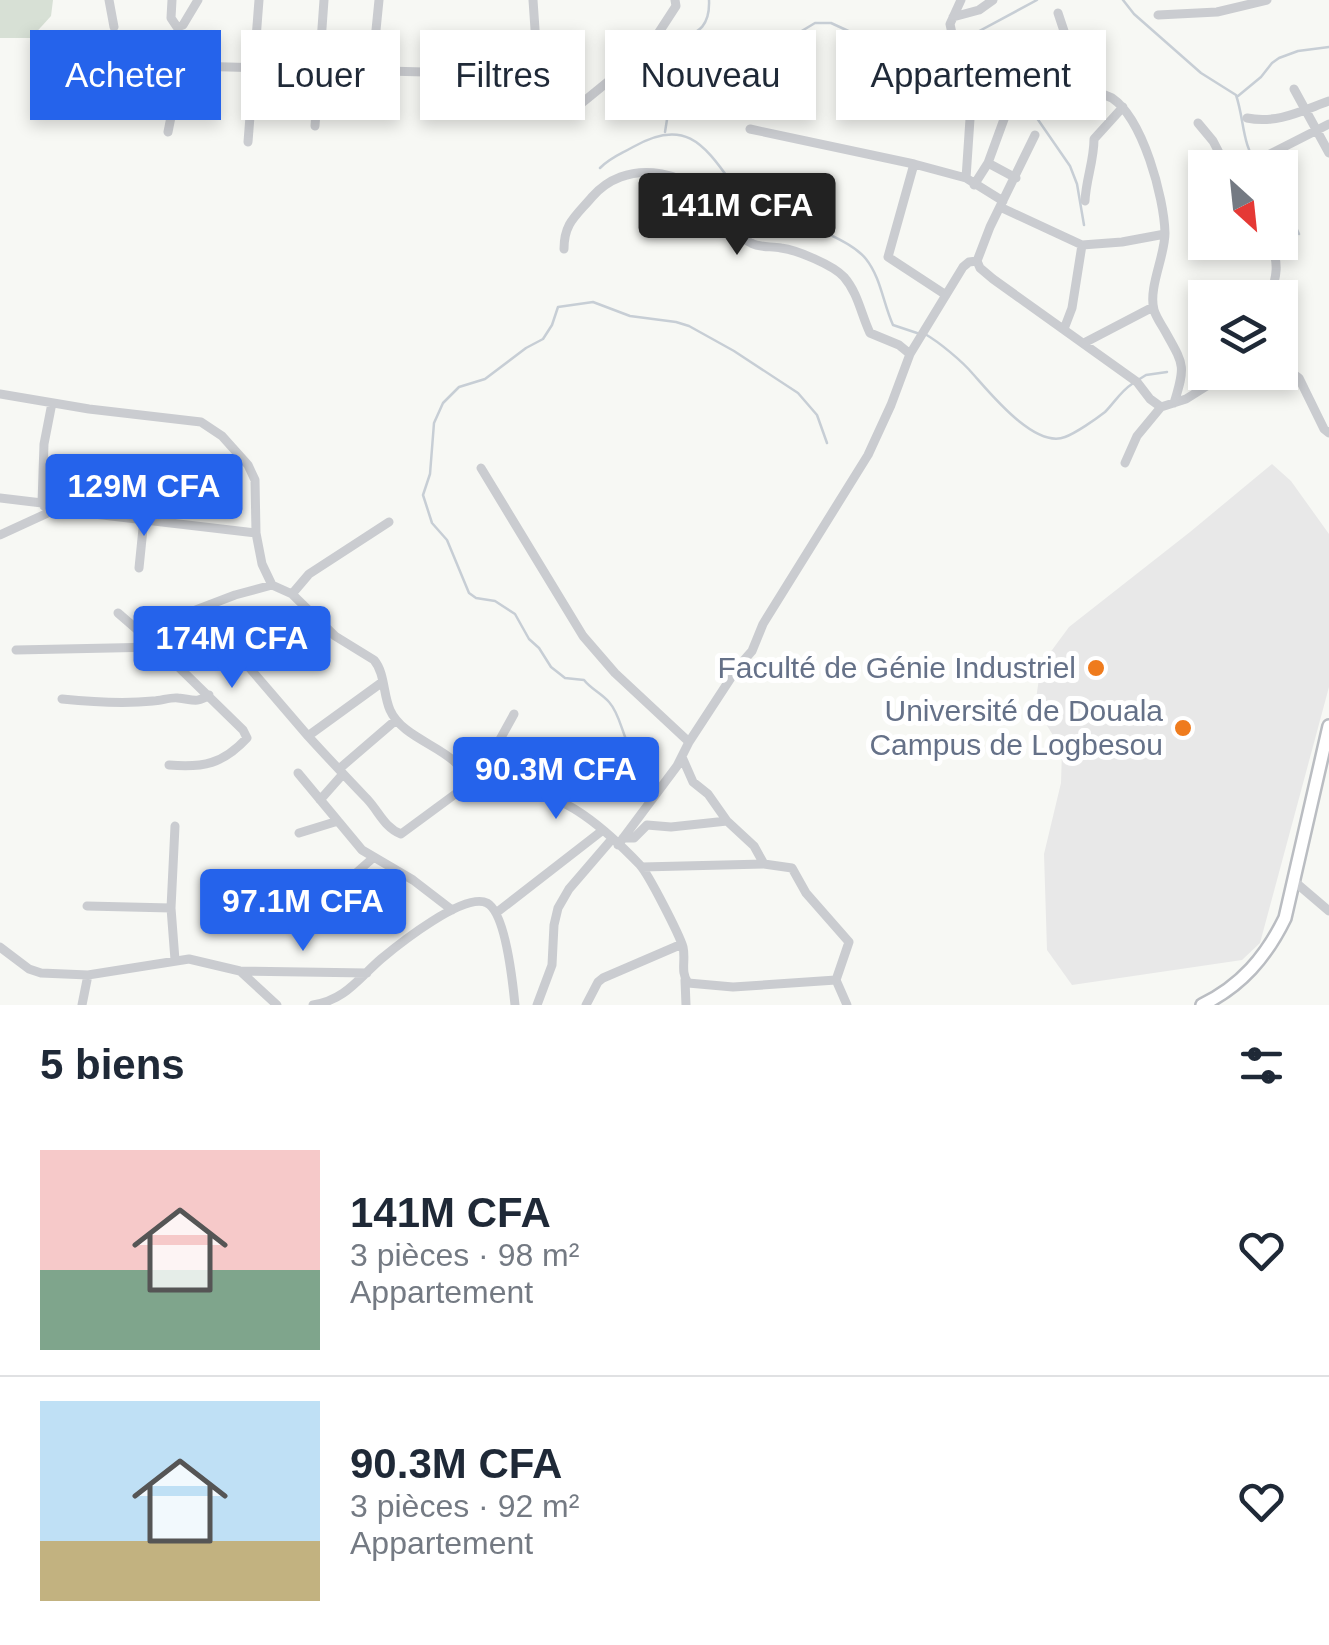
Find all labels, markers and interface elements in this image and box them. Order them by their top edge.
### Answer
chip: Acheter [30,30,221,120]
chip: Louer [241,30,400,120]
chip: Filtres [420,30,585,120]
chip: Nouveau [605,30,816,120]
chip: Appartement [836,30,1106,120]
north arrow [1188,150,1298,260]
map controls [1188,150,1298,390]
pin: 141M CFA [634,173,840,258]
text: 141M CFA [661,187,813,223]
button: layers [1188,280,1298,390]
pin: 129M CFA [41,454,247,539]
text: 129M CFA [68,468,220,504]
pin: 174M CFA [129,606,335,691]
text: 174M CFA [156,620,308,656]
place label: Faculté de Génie Industriel [717,651,1076,684]
marker: Faculté de Génie Industriel [1085,657,1107,679]
place label: Université de Douala Campus de Logbesou [869,694,1163,761]
marker: Université de Douala Campus de Logbesou [1172,717,1194,739]
pin: 90.3M CFA [442,737,670,822]
text: 90.3M CFA [475,751,637,787]
pin: 97.1M CFA [189,869,417,954]
text: 97.1M CFA [222,883,384,919]
icon: filters [1234,1038,1289,1093]
text: 5 biens [40,1041,185,1088]
text: 141M CFA [350,1189,551,1236]
icon: home [120,1190,240,1310]
icon: heart [1234,1223,1289,1278]
text: 3 pièces · 98 m² [350,1237,579,1273]
text: Appartement [350,1274,533,1310]
text: 90.3M CFA [350,1440,562,1487]
icon: home [120,1441,240,1561]
icon: heart [1234,1474,1289,1529]
text: 3 pièces · 92 m² [350,1488,579,1524]
text: Appartement [350,1525,533,1561]

